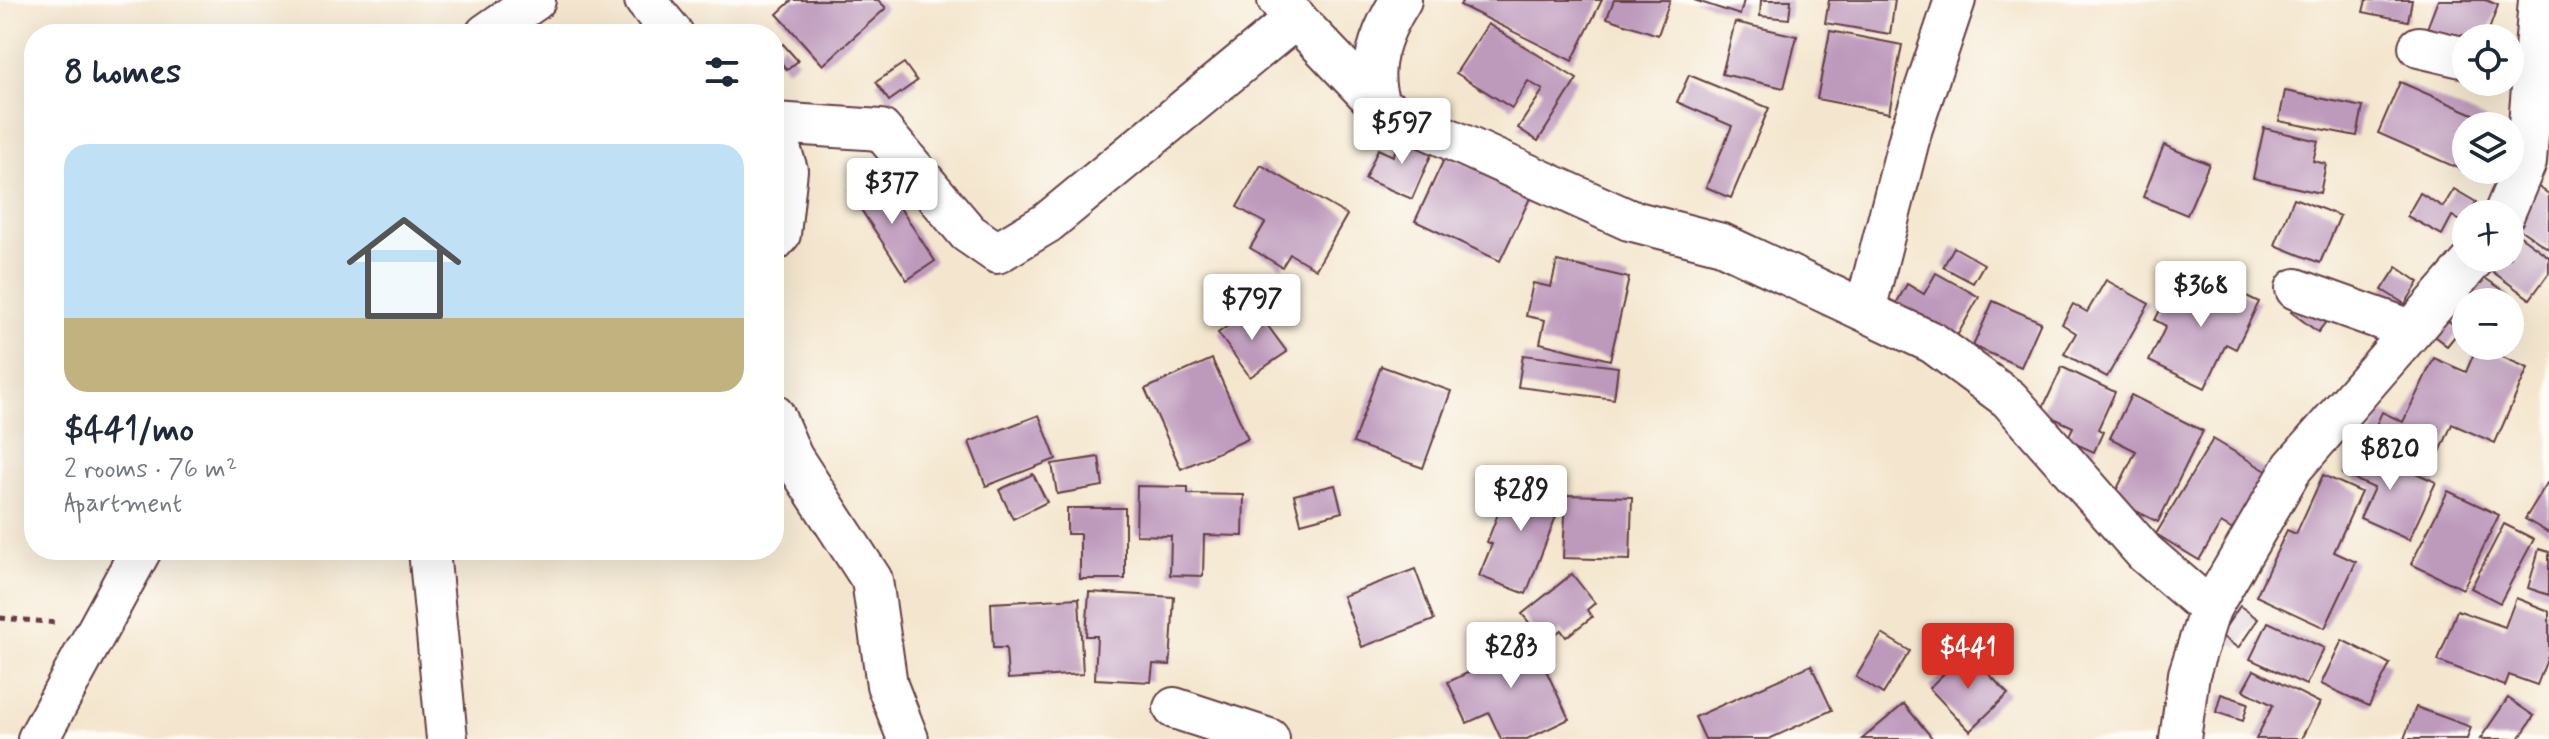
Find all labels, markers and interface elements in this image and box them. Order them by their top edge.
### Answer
map controls [2452,24,2524,360]
button: locate [2452,24,2524,96]
text: 8 homes [64,50,181,95]
icon: filters [700,50,744,94]
pin: $597 [1355,98,1449,166]
text: $597 [1372,107,1432,141]
button: layers [2452,112,2524,184]
pin: $377 [845,158,939,226]
text: $377 [865,167,919,201]
icon: home [332,196,476,340]
button: + [2452,200,2524,272]
pin: $368 [2154,261,2248,329]
text: $368 [2173,270,2229,304]
pin: $797 [1205,274,1299,342]
text: $797 [1221,283,1283,317]
button: − [2452,288,2524,360]
text: $441/mo [64,408,194,453]
pin: $820 [2343,424,2437,492]
text: $820 [2360,433,2420,467]
text: 2 rooms · 76 m² [64,453,237,487]
pin: $289 [1474,465,1568,533]
text: $289 [1493,474,1549,508]
text: Apartment [64,487,182,521]
pin: $283 [1464,622,1558,690]
pin: $441 [1921,623,2015,691]
text: $283 [1485,631,1537,665]
text: $441 [1940,632,1996,666]

